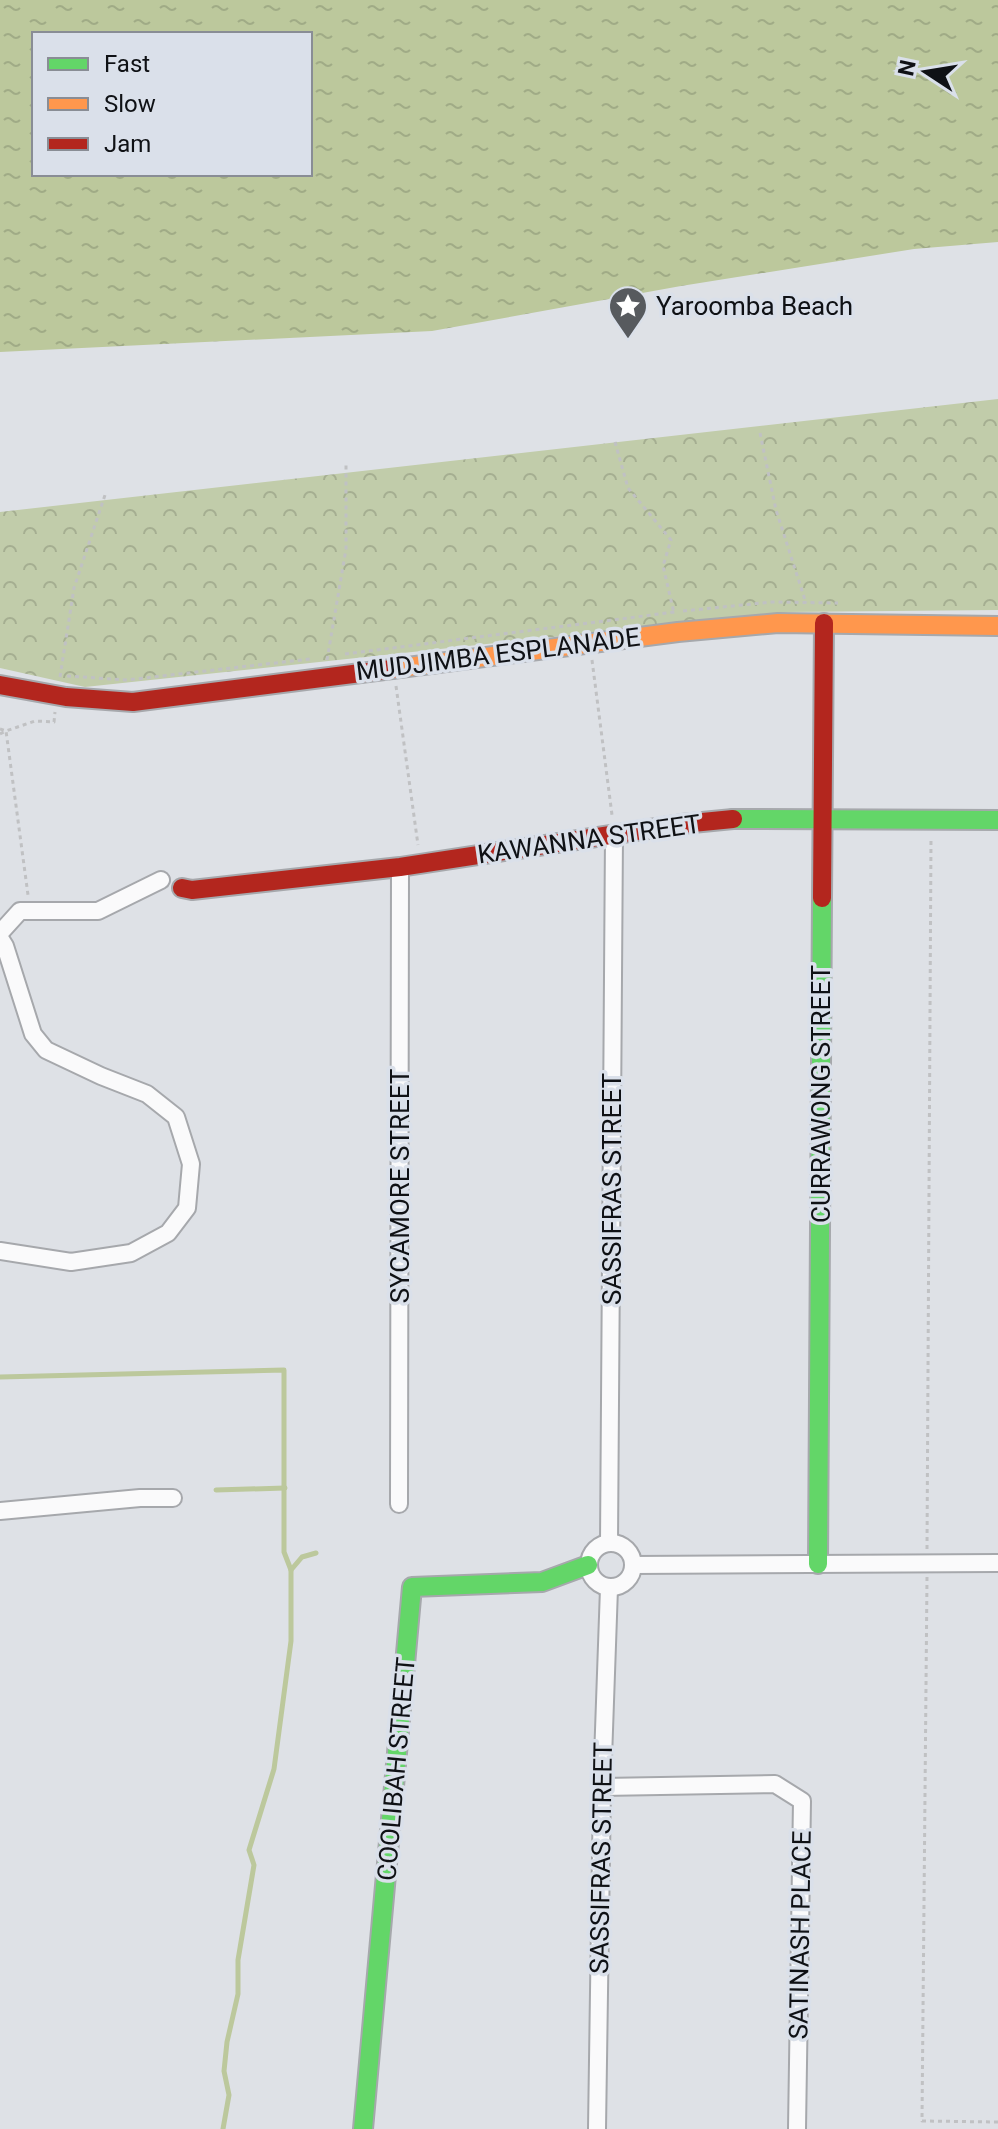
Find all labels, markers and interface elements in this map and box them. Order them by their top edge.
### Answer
legend [32,32,312,176]
north arrow [886,32,966,112]
text: Fast [104,50,150,78]
text: N [893,58,921,78]
text: Slow [104,90,156,118]
text: Jam [104,130,151,158]
place icon: Yaroomba Beach [607,285,649,340]
place label: Yaroomba Beach [656,291,853,321]
street label: MUDJIMBA ESPLANADE [354,622,642,686]
street label: KAWANNA STREET [476,808,702,870]
street label: CURRAWONG STREET [806,965,836,1223]
street label: SYCAMORE STREET [385,1069,415,1303]
street label: SASSIFRAS STREET [597,1073,627,1305]
street label: COOLIBAH STREET [371,1656,421,1882]
street label: SASSIFRAS STREET [584,1742,618,1974]
street label: SATINASH PLACE [783,1830,817,2040]

